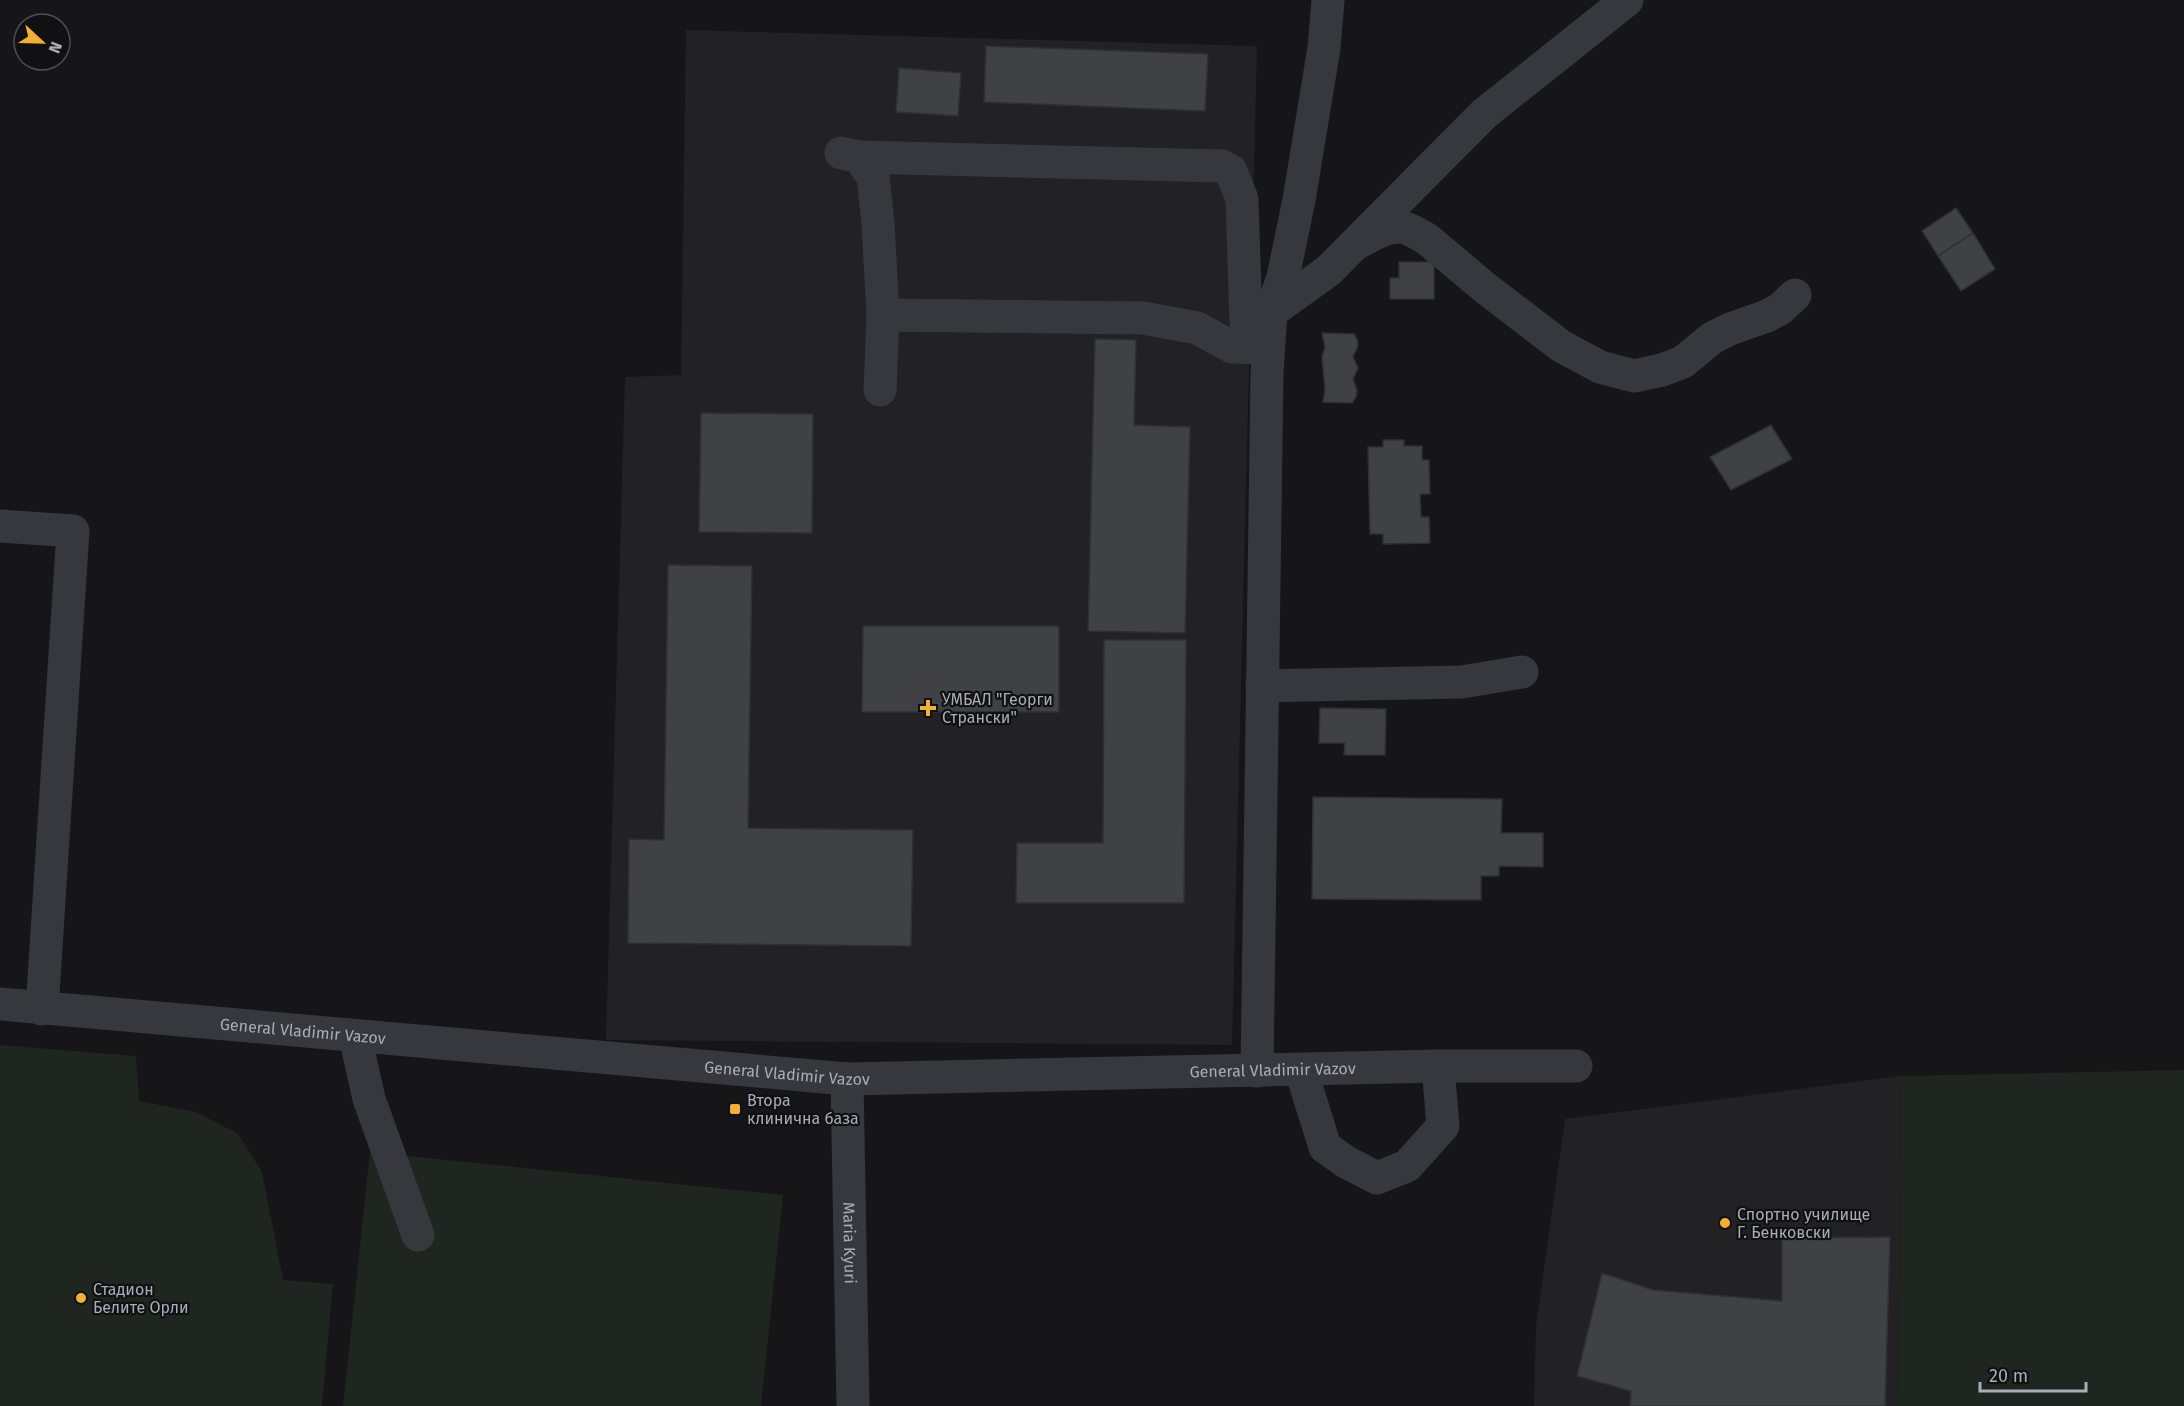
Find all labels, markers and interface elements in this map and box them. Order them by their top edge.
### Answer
north arrow [12,12,72,72]
text: N [45,39,66,56]
place label: УМБАЛ "Георги Странски" [942,690,1053,727]
marker: УМБАЛ "Георги Странски" [919,699,937,717]
street label: General Vladimir Vazov [219,1014,387,1048]
street label: General Vladimir Vazov [703,1057,870,1089]
street label: General Vladimir Vazov [1189,1058,1356,1081]
place label: Втора клинична база [747,1091,859,1128]
marker: Втора клинична база [728,1102,742,1116]
street label: Maria Kyuri [840,1202,860,1284]
place label: Спортно училище Г. Бенковски [1737,1205,1870,1242]
marker: Спортно училище Г. Бенковски [1718,1216,1732,1230]
place label: Стадион Белите Орли [93,1280,189,1317]
marker: Стадион Белите Орли [74,1291,88,1305]
scale bar [1980,1355,2086,1393]
text: 20 m [1989,1365,2028,1387]

